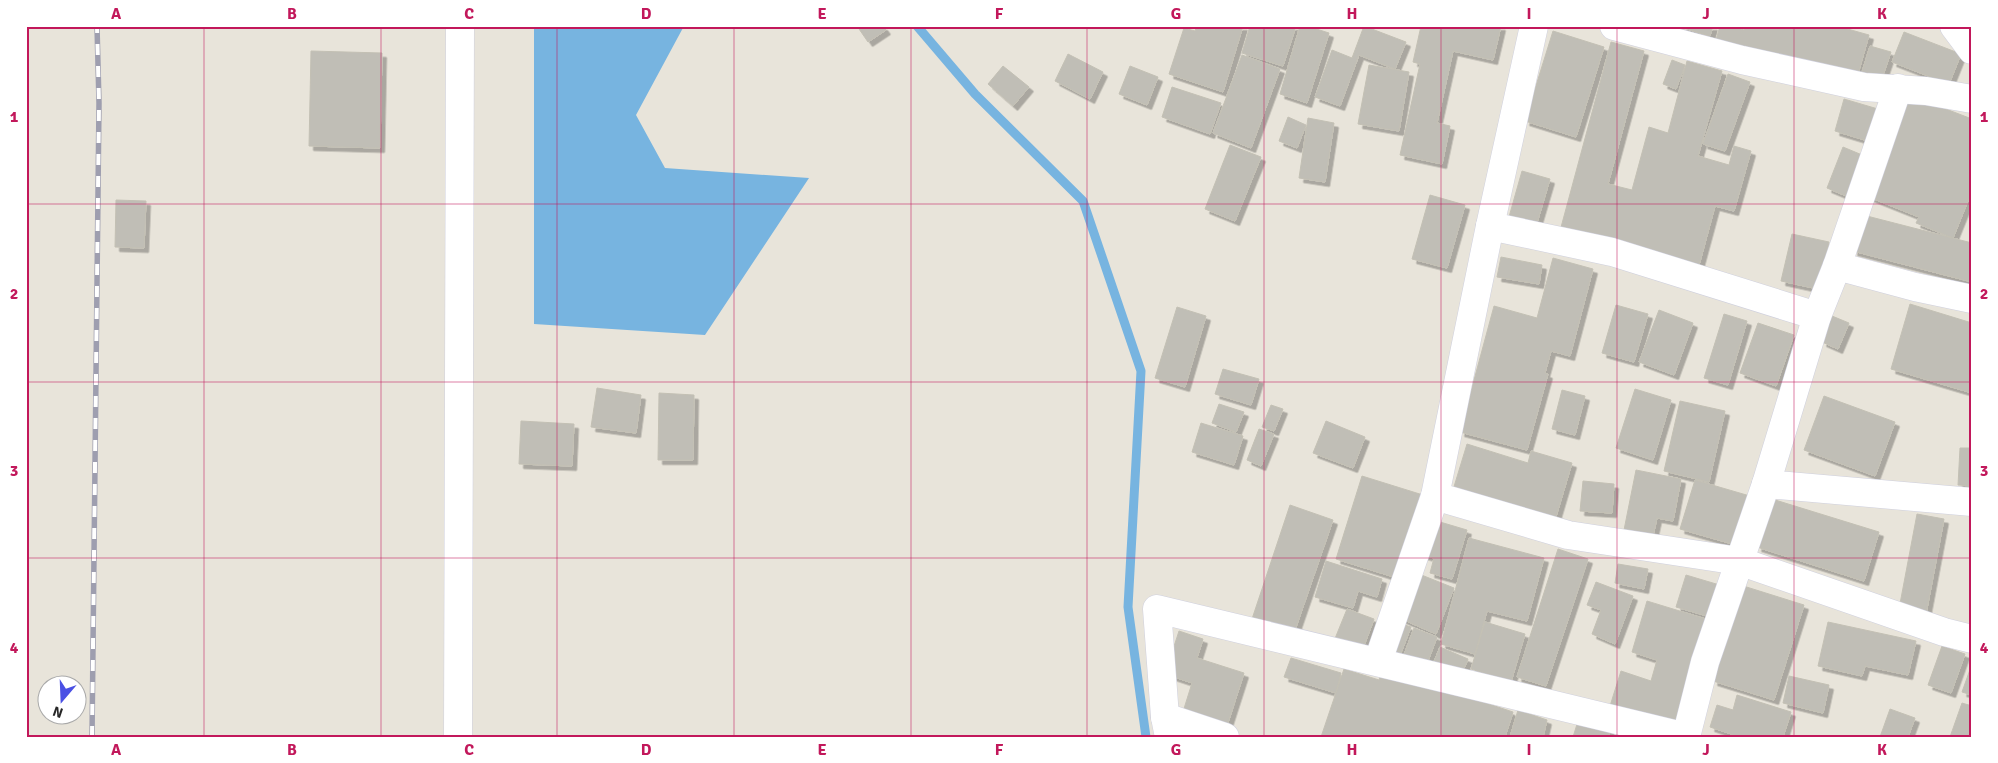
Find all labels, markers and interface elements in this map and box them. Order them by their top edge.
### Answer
text: A [111,4,122,24]
text: B [287,4,297,24]
text: C [464,4,474,24]
text: D [641,4,652,24]
text: E [817,4,827,24]
text: F [995,4,1004,24]
text: G [1171,4,1181,24]
text: H [1347,4,1357,24]
text: I [1526,4,1532,24]
text: J [1702,4,1710,24]
text: K [1877,4,1887,24]
text: 1 [10,107,19,127]
text: 1 [1980,107,1989,127]
text: 2 [10,284,18,304]
text: 2 [1980,284,1988,304]
text: 3 [10,461,18,481]
text: 3 [1980,461,1988,481]
text: 4 [10,638,19,658]
text: 4 [1980,638,1989,658]
north arrow [38,676,88,726]
text: N [51,702,65,721]
text: A [111,740,122,760]
text: B [287,740,297,760]
text: C [464,740,474,760]
text: D [641,740,652,760]
text: E [817,740,827,760]
text: F [995,740,1004,760]
text: G [1171,740,1181,760]
text: H [1347,740,1357,760]
text: I [1526,740,1532,760]
text: J [1702,740,1710,760]
text: K [1877,740,1887,760]

